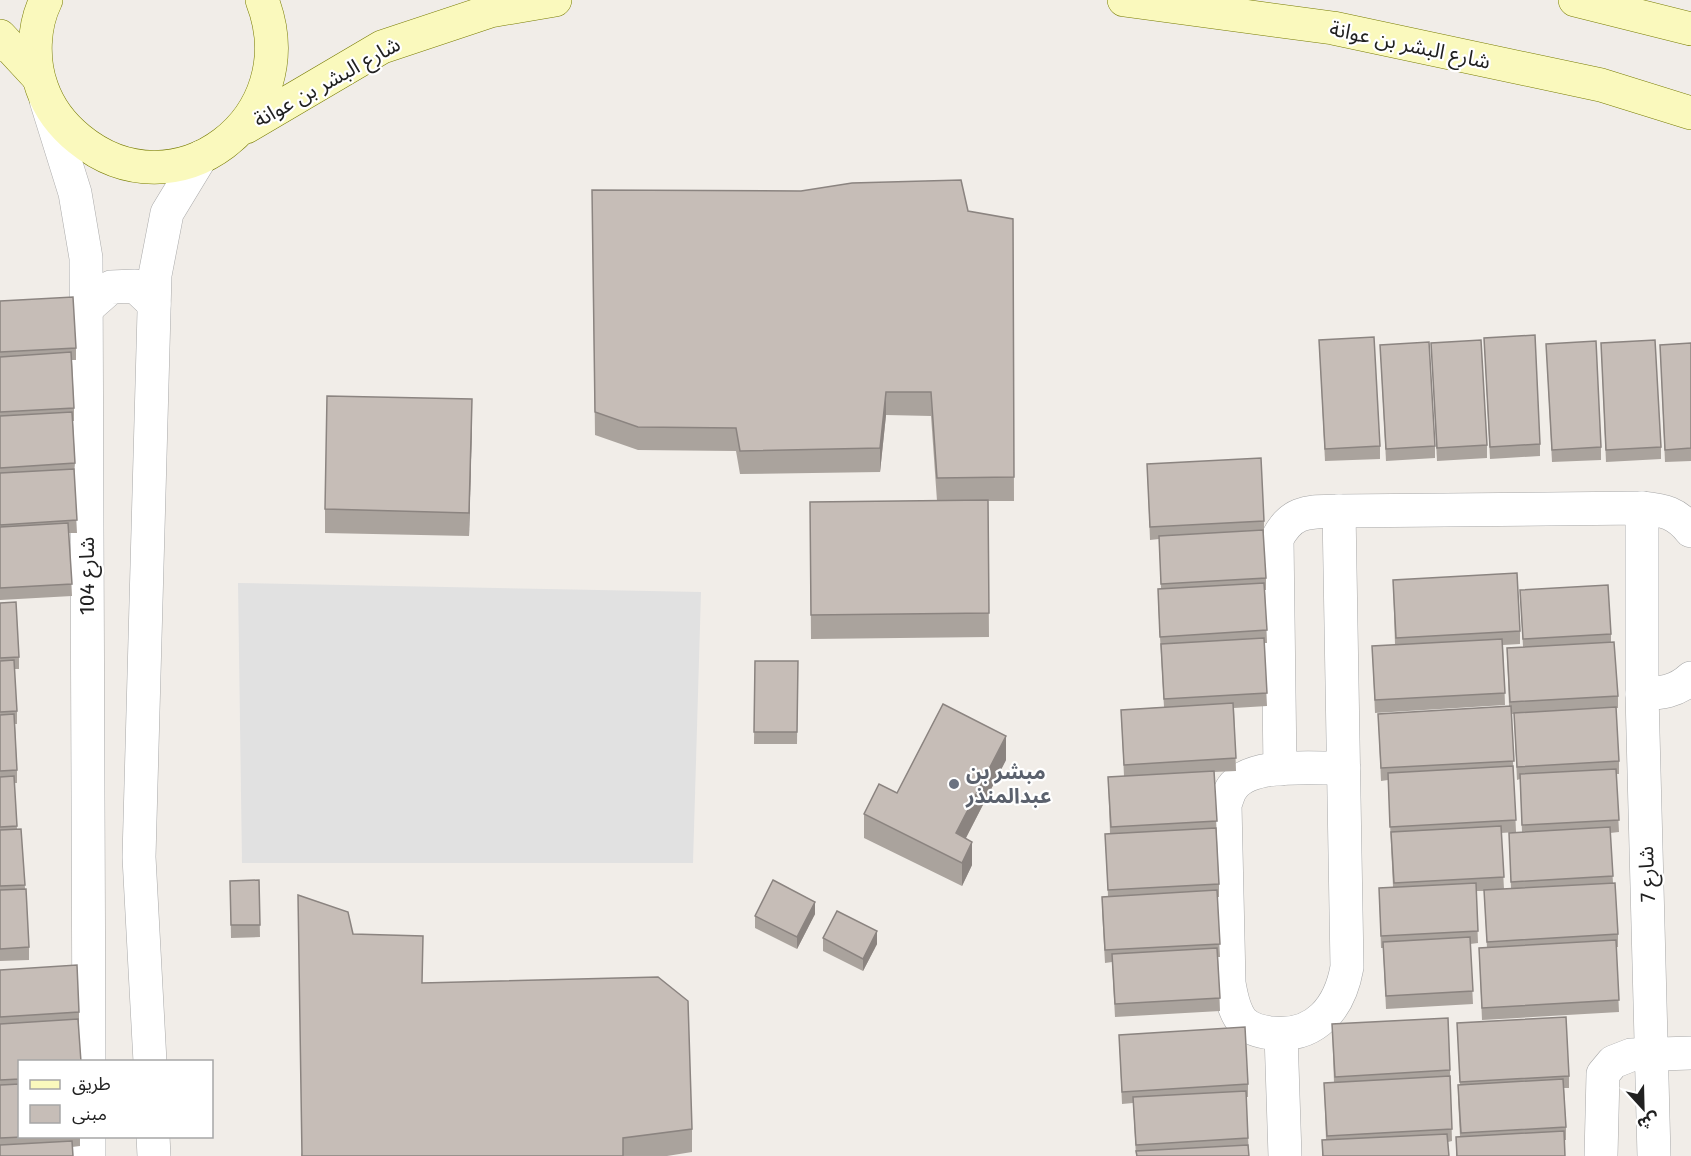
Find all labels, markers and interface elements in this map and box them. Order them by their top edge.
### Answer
street label: شارع البشر بن عوانة [1327,15,1493,77]
street label: شارع البشر بن عوانة [249,31,406,135]
street label: شارع 104 [74,537,102,615]
place label: مبشر بن عبدالمنذر [965,759,1051,809]
marker: مبشر بن عبدالمنذر [947,777,961,791]
street label: شارع 7 [1633,846,1663,902]
legend [18,1060,213,1138]
text: طريق [72,1073,111,1095]
north arrow [1613,1078,1673,1138]
text: مبنى [72,1103,107,1125]
text: ش [1635,1109,1662,1134]

